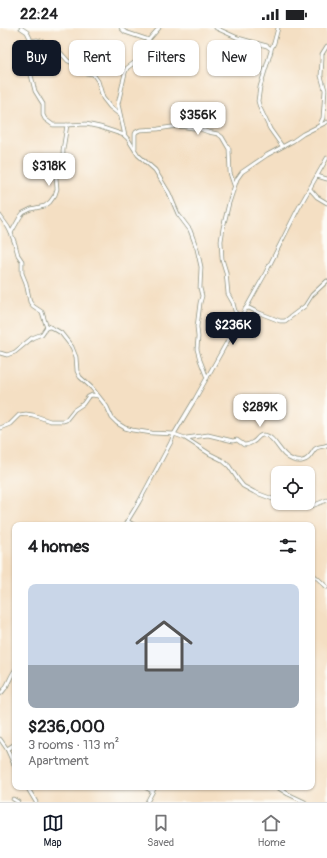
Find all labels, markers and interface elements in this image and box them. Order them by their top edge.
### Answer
text: 22:24 [20,5,58,24]
chip: Buy [12,40,61,76]
chip: Rent [69,40,125,76]
chip: Filters [133,40,199,76]
chip: New [207,40,261,76]
pin: $356K [170,102,226,136]
text: $356K [180,107,216,123]
pin: $318K [21,153,77,187]
text: $318K [32,158,66,174]
pin: $236K [205,312,261,346]
text: $236K [215,317,251,333]
pin: $289K [232,394,288,428]
text: $289K [242,399,278,415]
map controls [271,466,315,510]
button: locate [271,466,315,510]
icon: filters [277,535,299,557]
text: 4 homes [28,536,89,557]
icon: home [128,610,200,682]
text: $236,000 [28,716,105,737]
text: 3 rooms · 113 m² [28,737,119,753]
text: Apartment [28,753,89,769]
tab: Map [42,812,64,849]
tab: Saved [147,812,174,849]
tab: Home [258,812,285,849]

